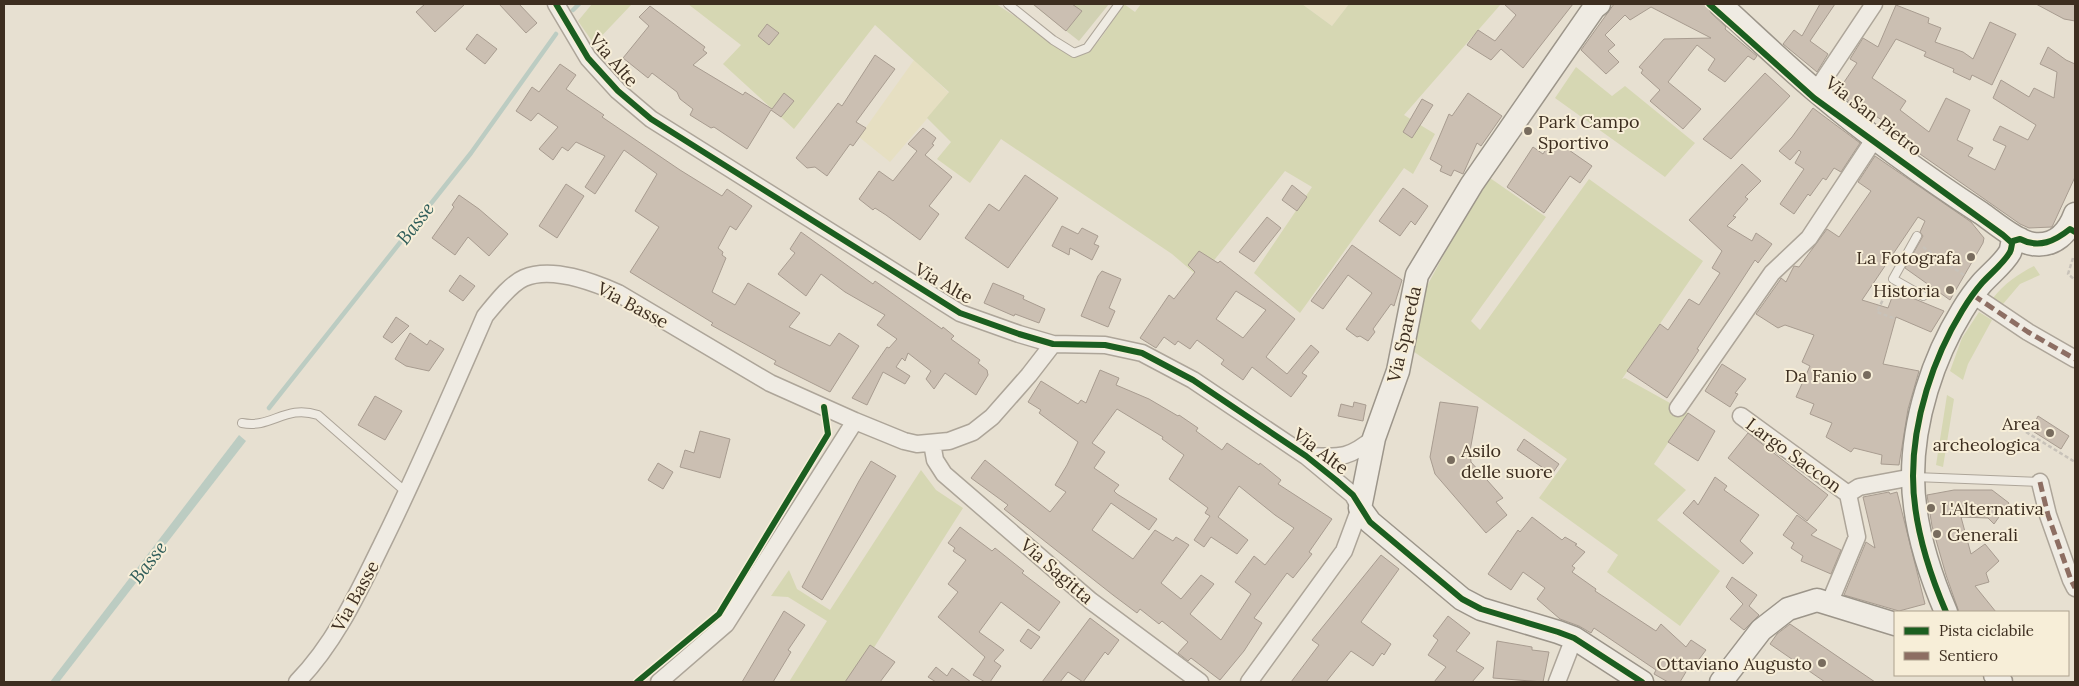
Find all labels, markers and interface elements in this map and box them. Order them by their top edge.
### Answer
street label: Via Alte [584,28,644,92]
street label: Via San Pietro [1820,70,1927,161]
place label: Park Campo Sportivo [1538,110,1639,154]
marker: Park Campo Sportivo [1522,125,1534,137]
water label: Basse [391,197,439,249]
place label: La Fotografa [1856,246,1961,269]
marker: La Fotografa [1965,251,1977,263]
street label: Via Alte [910,257,977,309]
street label: Via Basse [593,276,673,333]
place label: Historia [1873,279,1940,302]
street label: Via Spareda [1382,284,1426,385]
marker: Historia [1944,284,1956,296]
place label: Da Fanio [1785,364,1857,387]
marker: Da Fanio [1861,369,1873,381]
place label: Area archeologica [1933,412,2040,456]
street label: Largo Saccon [1742,413,1846,498]
street label: Via Alte [1288,422,1353,479]
marker: Area archeologica [2044,427,2056,439]
place label: Asilo delle suore [1460,439,1553,483]
marker: Asilo delle suore [1445,454,1457,466]
place label: L'Alternativa [1941,497,2044,520]
marker: L'Alternativa [1925,502,1937,514]
place label: Generali [1947,523,2018,546]
marker: Generali [1931,528,1943,540]
street label: Via Sagitta [1015,532,1098,609]
water label: Basse [124,536,172,588]
street label: Via Basse [326,556,384,636]
legend [1894,611,2069,676]
text: Pista ciclabile [1939,621,2034,640]
text: Sentiero [1939,646,1998,665]
place label: Ottaviano Augusto [1656,652,1812,675]
marker: Ottaviano Augusto [1816,657,1828,669]

